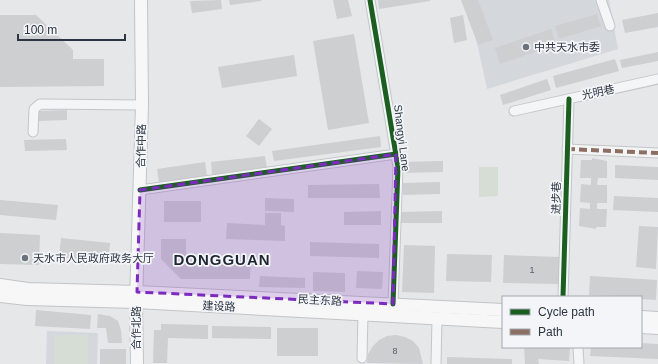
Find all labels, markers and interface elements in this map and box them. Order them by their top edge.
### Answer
scale bar [18,16,125,42]
text: 100 m [24,23,57,37]
place label: 中共天水市委 [534,41,600,53]
marker: 中共天水市委 [521,42,531,52]
street label: 光明巷 [581,83,615,101]
street label: Shangyi Lane [392,104,412,172]
street label: 合作中路 [135,124,147,168]
street label: 进步巷 [550,181,562,215]
district label: DONGGUAN [173,251,271,268]
place label: 天水市人民政府政务大厅 [33,252,154,264]
marker: 天水市人民政府政务大厅 [20,253,30,263]
house number: 1 [529,265,535,275]
street label: 民主东路 [298,293,342,307]
legend [502,296,642,348]
street label: 建设路 [202,299,236,313]
text: Cycle path [538,305,595,319]
street label: 合作北路 [130,306,142,350]
text: Path [538,325,563,339]
house number: 8 [392,346,398,356]

